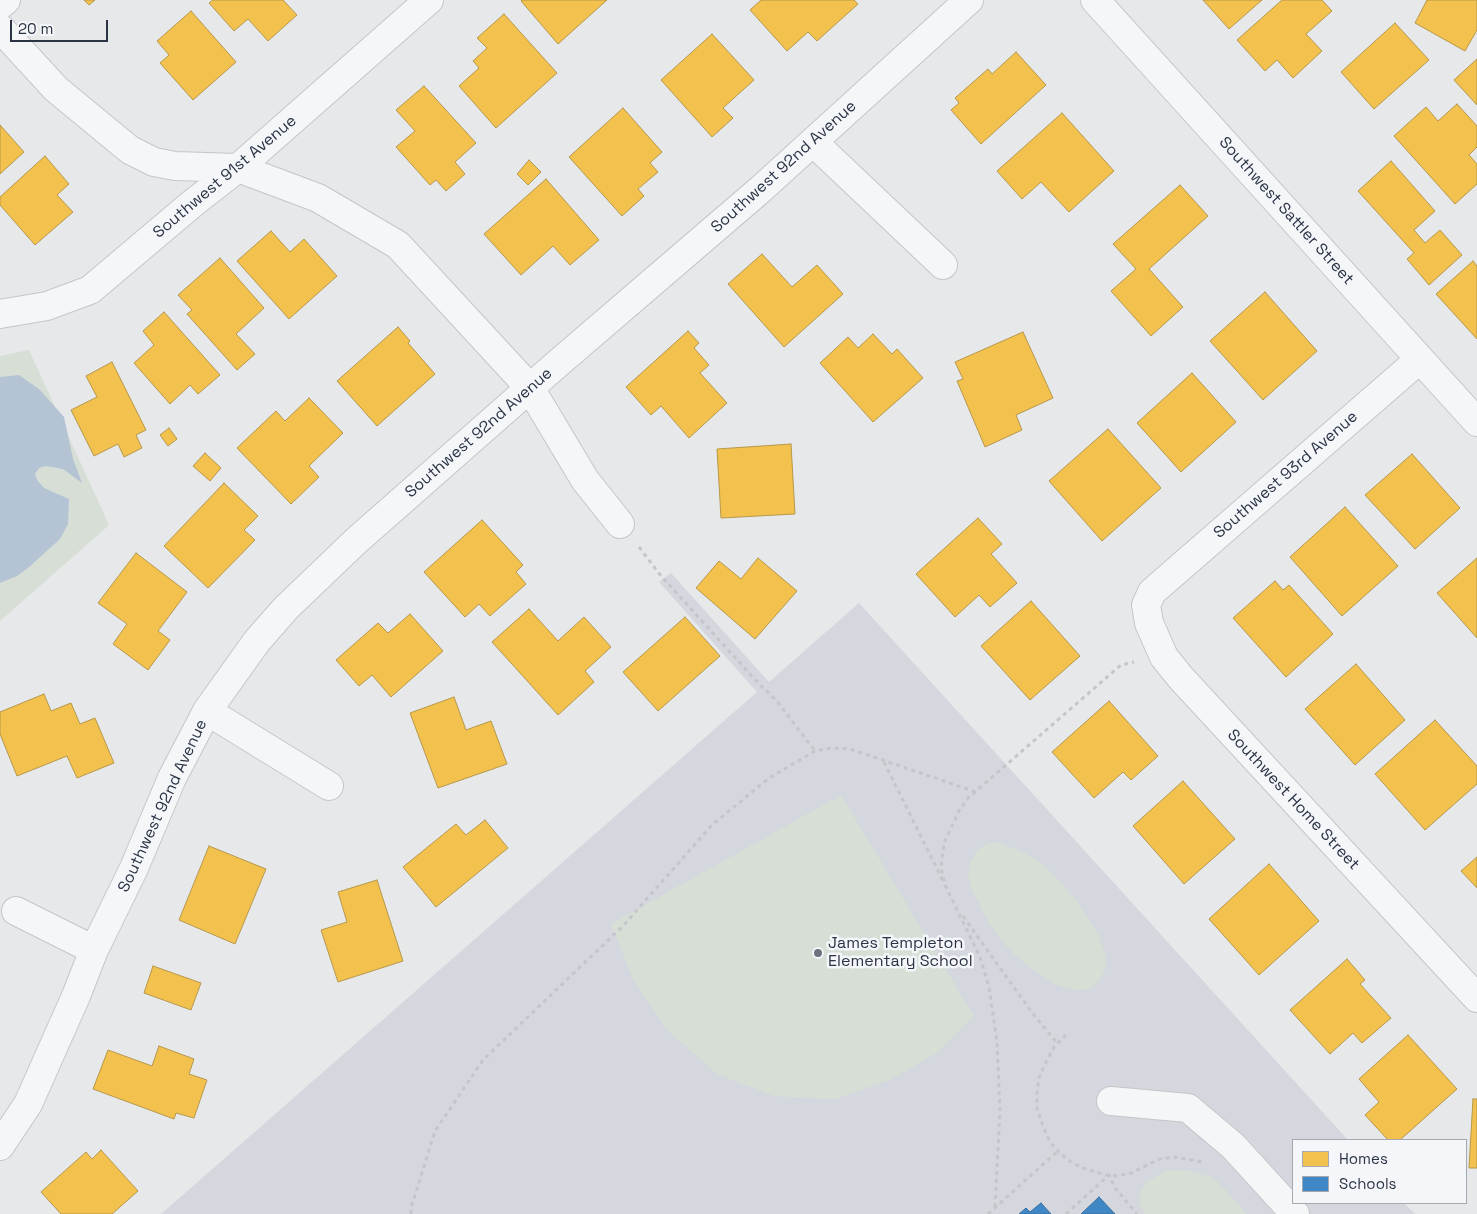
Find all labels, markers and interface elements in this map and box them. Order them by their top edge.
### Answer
scale bar [12,10,110,42]
text: 20 m [18,19,53,38]
street label: Southwest 92nd Avenue [707,97,861,237]
street label: Southwest 91st Avenue [149,111,301,243]
street label: Southwest Sattler Street [1214,133,1358,289]
street label: Southwest 92nd Avenue [402,364,556,502]
street label: Southwest 93rd Avenue [1210,407,1362,543]
street label: Southwest 92nd Avenue [114,716,212,896]
street label: Southwest Home Street [1223,726,1363,874]
place label: James Templeton Elementary School [828,934,973,972]
marker: James Templeton Elementary School [812,947,824,959]
legend [1292,1139,1467,1204]
text: Homes [1339,1149,1388,1168]
text: Schools [1339,1174,1396,1193]

